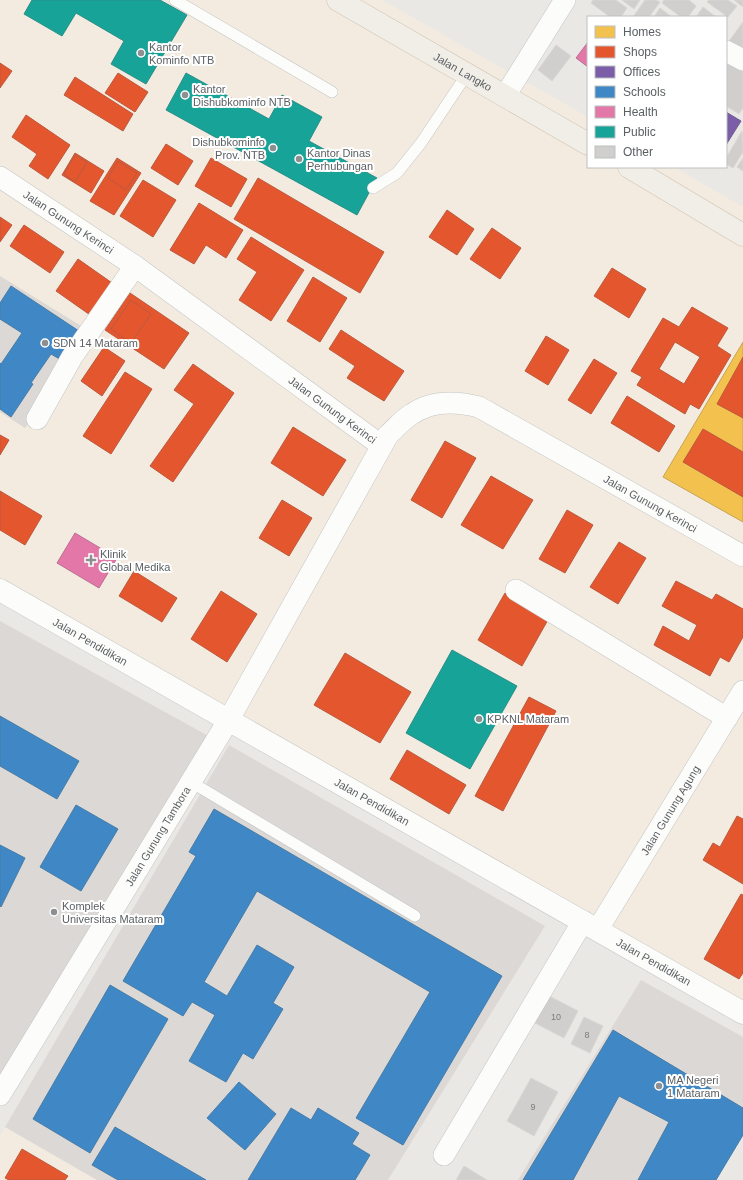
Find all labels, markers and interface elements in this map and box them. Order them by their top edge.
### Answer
legend [587,16,727,168]
text: Homes [623,25,661,39]
place label: Kantor Kominfo NTB [149,41,214,66]
text: Shops [623,45,657,59]
marker: Kantor Kominfo NTB [136,48,146,58]
street label: Jalan Langko [431,50,494,93]
text: Offices [623,65,660,79]
place label: Kantor Dishubkominfo NTB [193,83,291,108]
text: Schools [623,85,666,99]
marker: Kantor Dishubkominfo NTB [180,90,190,100]
text: Health [623,105,658,119]
text: Public [623,125,656,139]
place label: Dishubkominfo Prov. NTB [192,136,265,161]
marker: Dishubkominfo Prov. NTB [268,143,278,153]
text: Other [623,145,653,159]
place label: Kantor Dinas Perhubungan [307,147,373,172]
marker: Kantor Dinas Perhubungan [294,154,304,164]
street label: Jalan Gunung Kerinci [21,188,116,256]
place label: SDN 14 Mataram [53,337,138,349]
marker: SDN 14 Mataram [40,338,50,348]
street label: Jalan Gunung Kerinci [286,374,379,446]
street label: Jalan Gunung Kerinci [602,473,699,535]
place label: Klinik Global Medika [100,548,171,573]
marker: Klinik Global Medika [85,554,97,566]
street label: Jalan Pendidikan [51,616,130,668]
place label: KPKNL Mataram [487,713,569,725]
marker: KPKNL Mataram [474,714,484,724]
street label: Jalan Gunung Agung [638,763,702,857]
street label: Jalan Pendidikan [332,776,411,828]
street label: Jalan Gunung Tambora [123,784,193,888]
place label: Komplek Universitas Mataram [62,900,163,925]
marker: Komplek Universitas Mataram [49,907,59,917]
street label: Jalan Pendidikan [614,936,693,988]
house number: 10 [551,1012,561,1022]
house number: 8 [584,1030,590,1040]
place label: MA Negeri 1 Mataram [667,1074,720,1099]
marker: MA Negeri 1 Mataram [654,1081,664,1091]
house number: 9 [530,1102,536,1112]

